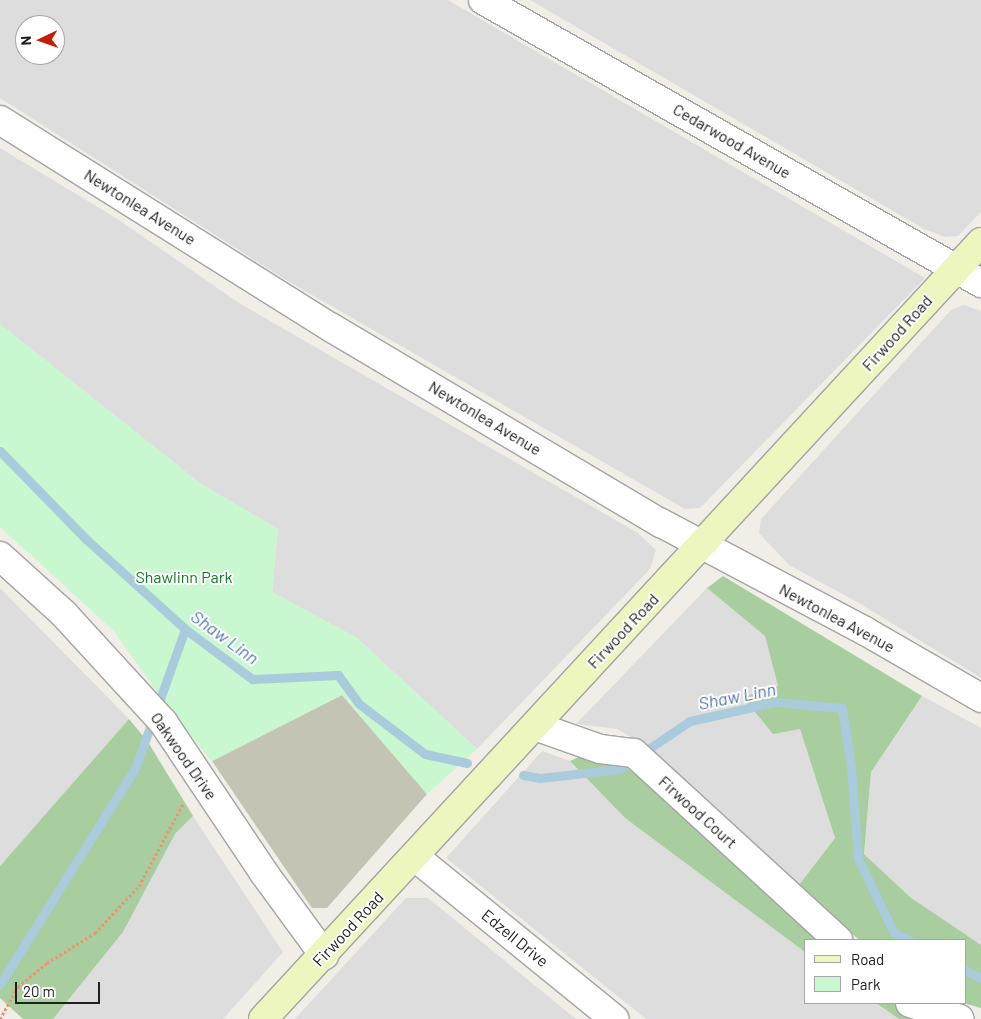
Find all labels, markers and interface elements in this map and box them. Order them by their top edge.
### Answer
north arrow [15,15,65,65]
text: N [17,36,34,46]
street label: Cedarwood Avenue [670,99,794,183]
street label: Newtonlea Avenue [81,165,199,249]
street label: Firwood Road [858,291,936,375]
street label: Newtonlea Avenue [425,377,545,459]
park label: Shawlinn Park [135,567,233,587]
street label: Newtonlea Avenue [776,579,898,657]
street label: Firwood Road [583,590,663,672]
water label: Shaw Linn [187,605,263,669]
water label: Shaw Linn [696,678,778,714]
street label: Oakwood Drive [147,709,221,803]
street label: Firwood Court [655,772,741,852]
street label: Firwood Road [308,888,388,970]
street label: Edzell Drive [478,905,552,971]
legend [804,939,966,1004]
text: Road [851,950,884,968]
scale bar [18,972,102,1004]
text: Park [851,975,880,993]
text: 20 m [23,982,55,1000]

